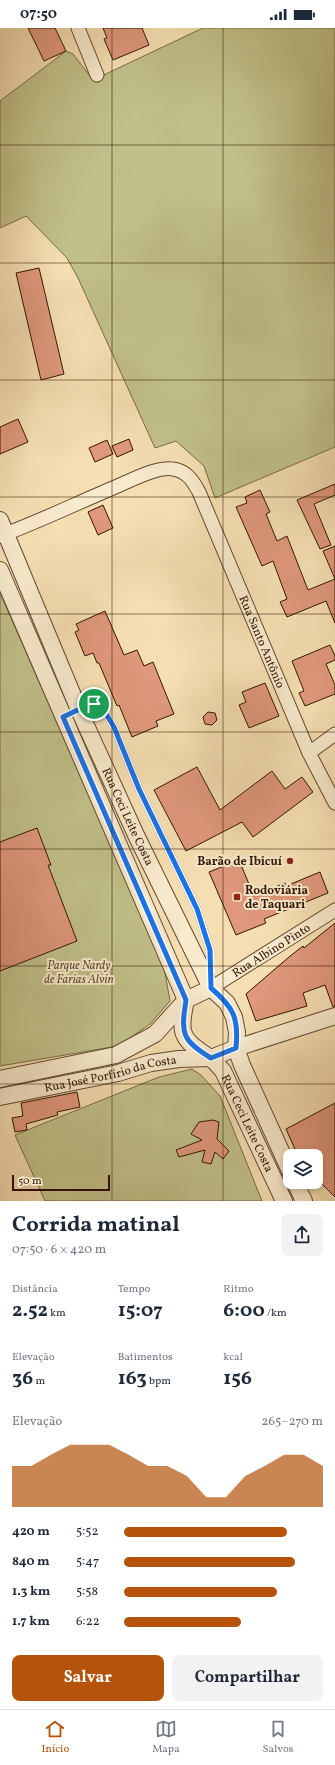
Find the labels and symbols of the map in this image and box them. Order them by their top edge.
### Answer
street label: Rua Santo Antônio [234,593,288,691]
pin [77,687,111,721]
street label: Rua Ceci Leite Costa [97,765,157,869]
place label: Barão de Ibicuí [197,854,282,870]
marker: Barão de Ibicuí [285,856,295,866]
place label: Rodoviária de Taquari [245,883,308,913]
marker: Rodoviária de Taquari [232,892,242,902]
street label: Rua Albino Pinto [229,920,314,982]
park label: Parque Nardy de Farias Alvin [44,958,114,988]
street label: Rua José Porfírio da Costa [43,1052,178,1097]
street label: Rua Ceci Leite Costa [217,1072,276,1175]
scale bar [12,1173,110,1192]

